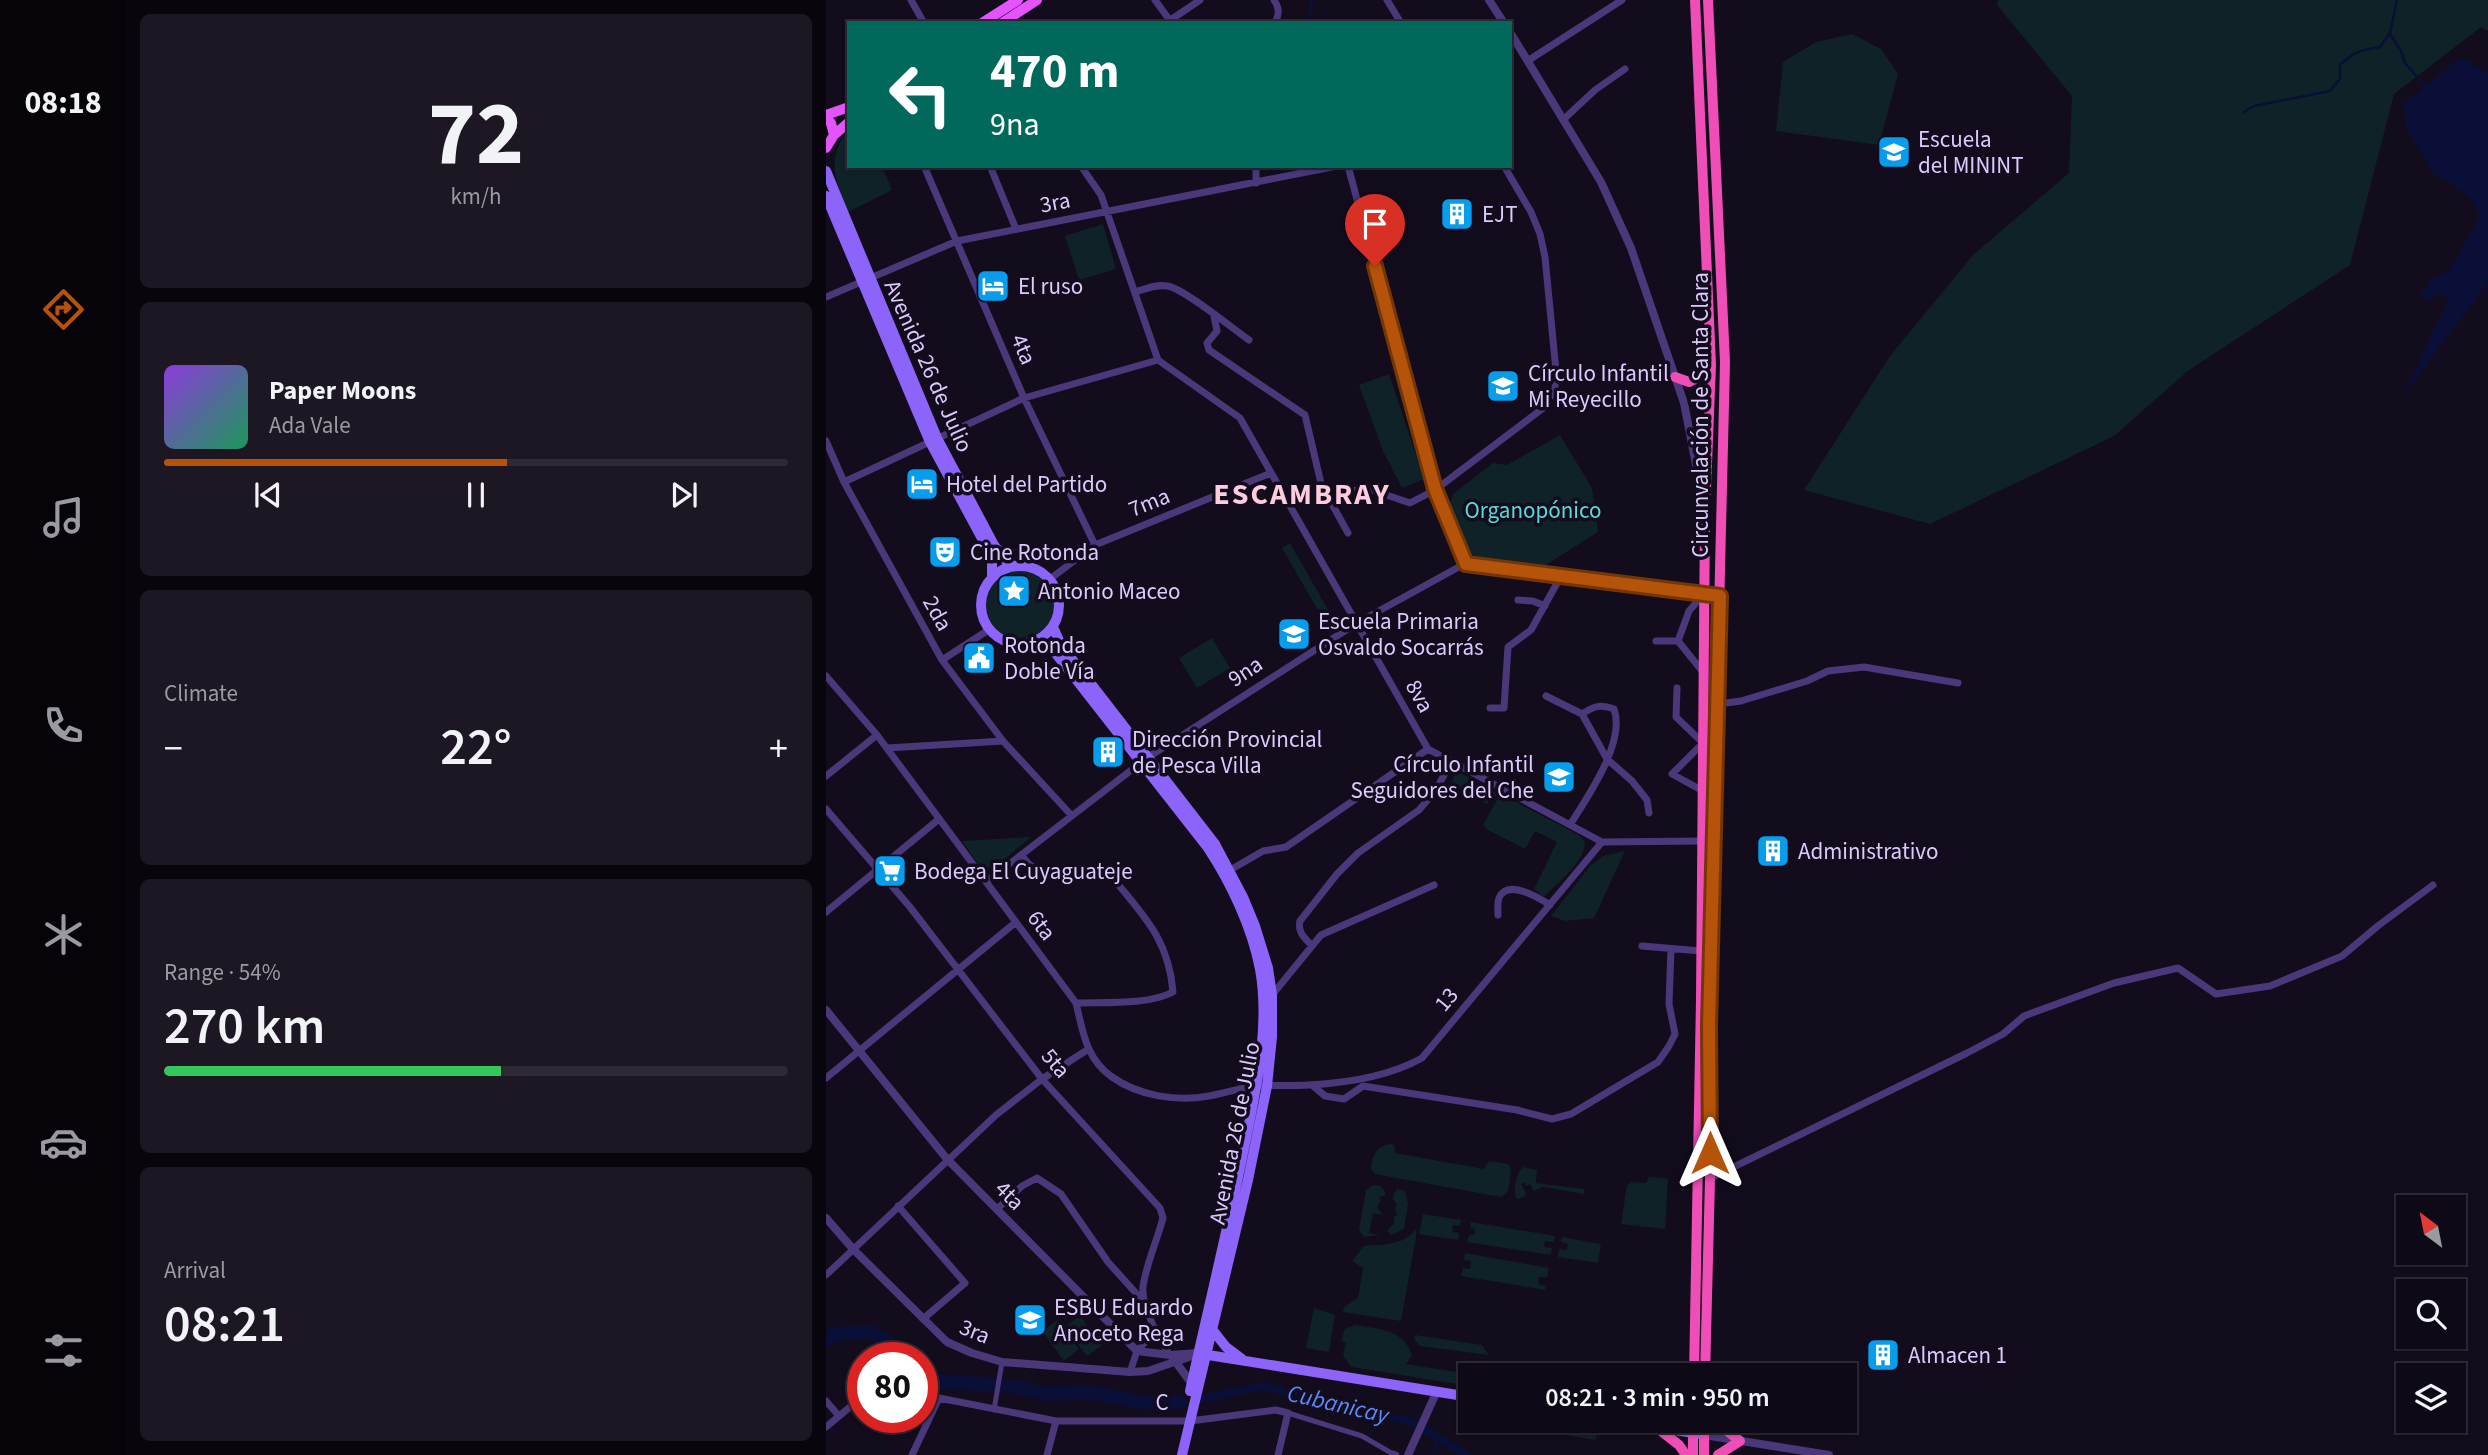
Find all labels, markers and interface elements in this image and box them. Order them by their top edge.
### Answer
text: 470 m [990,37,1119,107]
icon: left [875,49,966,140]
text: 72 [428,70,524,199]
text: 08:18 [24,80,102,126]
text: 9na [990,102,1040,148]
place label: Escuela del MININT [1918,123,2024,182]
school or university icon: Escuela del MININT [1875,133,1913,171]
text: km/h [450,180,502,213]
street label: 3ra [1037,183,1073,222]
pin [1345,194,1405,266]
building icon: EJT [1438,195,1476,233]
place label: EJT [1482,198,1517,231]
icon: arrive [1356,205,1394,243]
hotel icon: El ruso [974,267,1012,305]
place label: El ruso [1018,270,1083,303]
street label: Circunvalación de Santa Clara [1684,272,1717,558]
street label: Avenida 26 de Julio [876,275,981,458]
icon: directions [39,285,88,334]
street label: 4ta [1002,329,1045,370]
place label: Círculo Infantil Mi Reyecillo [1528,357,1669,416]
school or university icon: Círculo Infantil Mi Reyecillo [1484,367,1522,405]
text: Paper Moons [269,372,416,409]
text: Ada Vale [269,409,351,442]
hotel icon: Hotel del Partido [903,465,941,503]
place label: Hotel del Partido [946,468,1107,501]
district label: ESCAMBRAY [1213,473,1391,516]
icon: previous [249,476,287,514]
icon: pause [457,476,495,514]
icon: next [665,476,703,514]
street label: 7ma [1123,479,1175,526]
icon: music [39,493,88,542]
park label: Organopónico [1465,494,1601,527]
theatre icon: Cine Rotonda [926,533,964,571]
place label: Cine Rotonda [970,536,1099,569]
place icon: Antonio Maceo [995,572,1033,610]
place label: Antonio Maceo [1038,575,1181,608]
street label: 2da [914,590,961,637]
place label: Escuela Primaria Osvaldo Socarrás [1318,605,1484,664]
school or university icon: Escuela Primaria Osvaldo Socarrás [1275,615,1313,653]
place label: Rotonda Doble Vía [1004,629,1095,688]
public building icon: Rotonda Doble Vía [960,639,998,677]
street label: 9na [1221,648,1269,695]
street label: 8va [1397,674,1442,719]
text: Climate [164,677,238,710]
icon: phone [39,701,88,750]
text: 22° [440,711,512,785]
text: − [164,722,183,776]
text: + [769,722,788,776]
place label: Dirección Provincial de Pesca Villa [1132,723,1323,782]
building icon: Dirección Provincial de Pesca Villa [1089,733,1127,771]
place label: Círculo Infantil Seguidores del Che [1350,748,1534,807]
school or university icon: Círculo Infantil Seguidores del Che [1540,758,1578,796]
building icon: Administrativo [1754,832,1792,870]
place label: Administrativo [1798,835,1938,868]
supermarket icon: Bodega El Cuyaguateje [871,852,909,890]
place label: Bodega El Cuyaguateje [914,855,1133,888]
street label: 6ta [1019,903,1064,947]
icon: climate [39,910,88,959]
text: Range · 54% [164,956,281,989]
street label: 13 [1426,980,1466,1019]
text: 270 km [164,990,325,1064]
street label: Avenida 26 de Julio [1201,1039,1268,1227]
street label: 5ta [1033,1041,1078,1086]
position arrow [1673,1116,1747,1190]
icon: car [39,1118,88,1167]
street label: 4ta [987,1173,1032,1218]
north arrow [2396,1195,2466,1265]
map controls [2396,1195,2466,1433]
text: Arrival [164,1254,226,1287]
button: search [2396,1279,2466,1349]
text: 08:21 [164,1288,285,1362]
place label: ESBU Eduardo Anoceto Rega [1054,1291,1193,1350]
school or university icon: ESBU Eduardo Anoceto Rega [1011,1301,1049,1339]
street label: 3ra [955,1310,995,1352]
icon: filters [39,1326,88,1375]
building icon: Almacen 1 [1864,1336,1902,1374]
place label: Almacen 1 [1908,1339,2007,1372]
speed limit sign: 80 [847,1342,938,1433]
button: layers [2396,1363,2466,1433]
water label: Cubanicay [1284,1376,1393,1433]
text: 08:21 · 3 min · 950 m [1545,1379,1770,1416]
street label: C [1155,1386,1169,1419]

